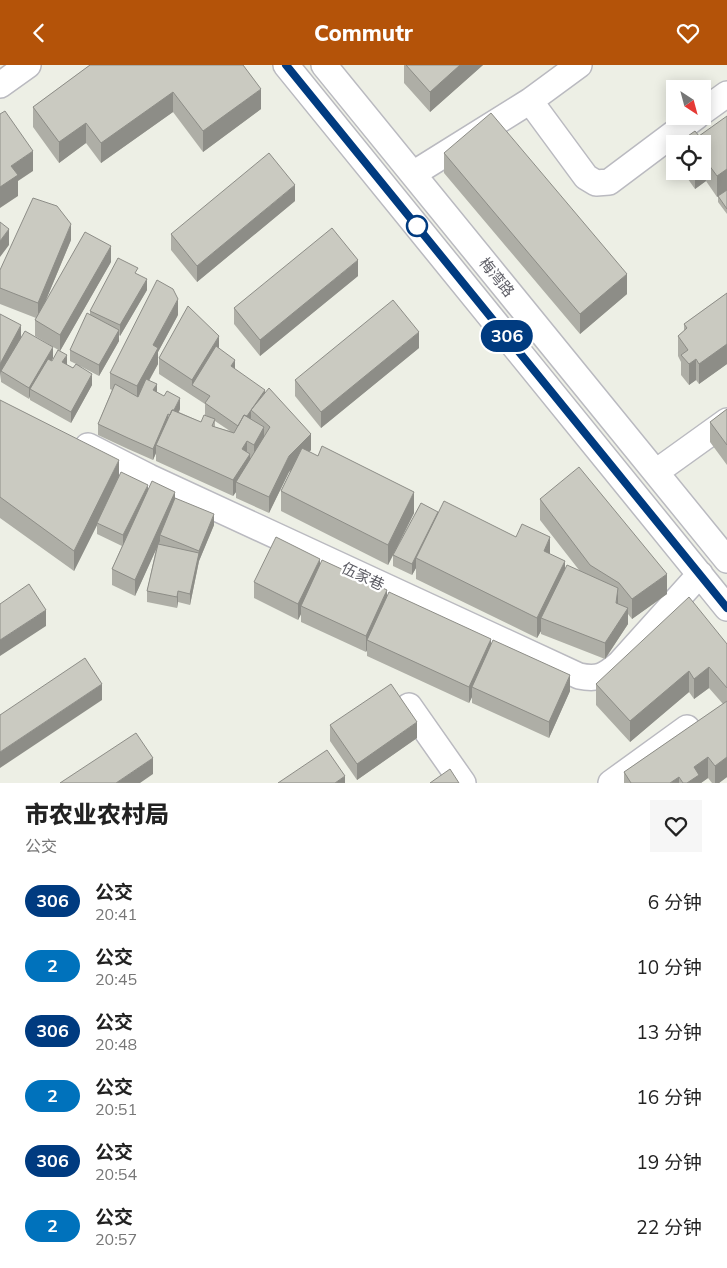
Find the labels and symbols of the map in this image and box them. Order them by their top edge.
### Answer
north arrow [666,80,711,125]
unlabelled marker [406,215,428,237]
street label: 梅湾路 [475,254,519,300]
line badge: 306 [478,320,536,352]
street label: 伍家巷 [339,558,387,594]

